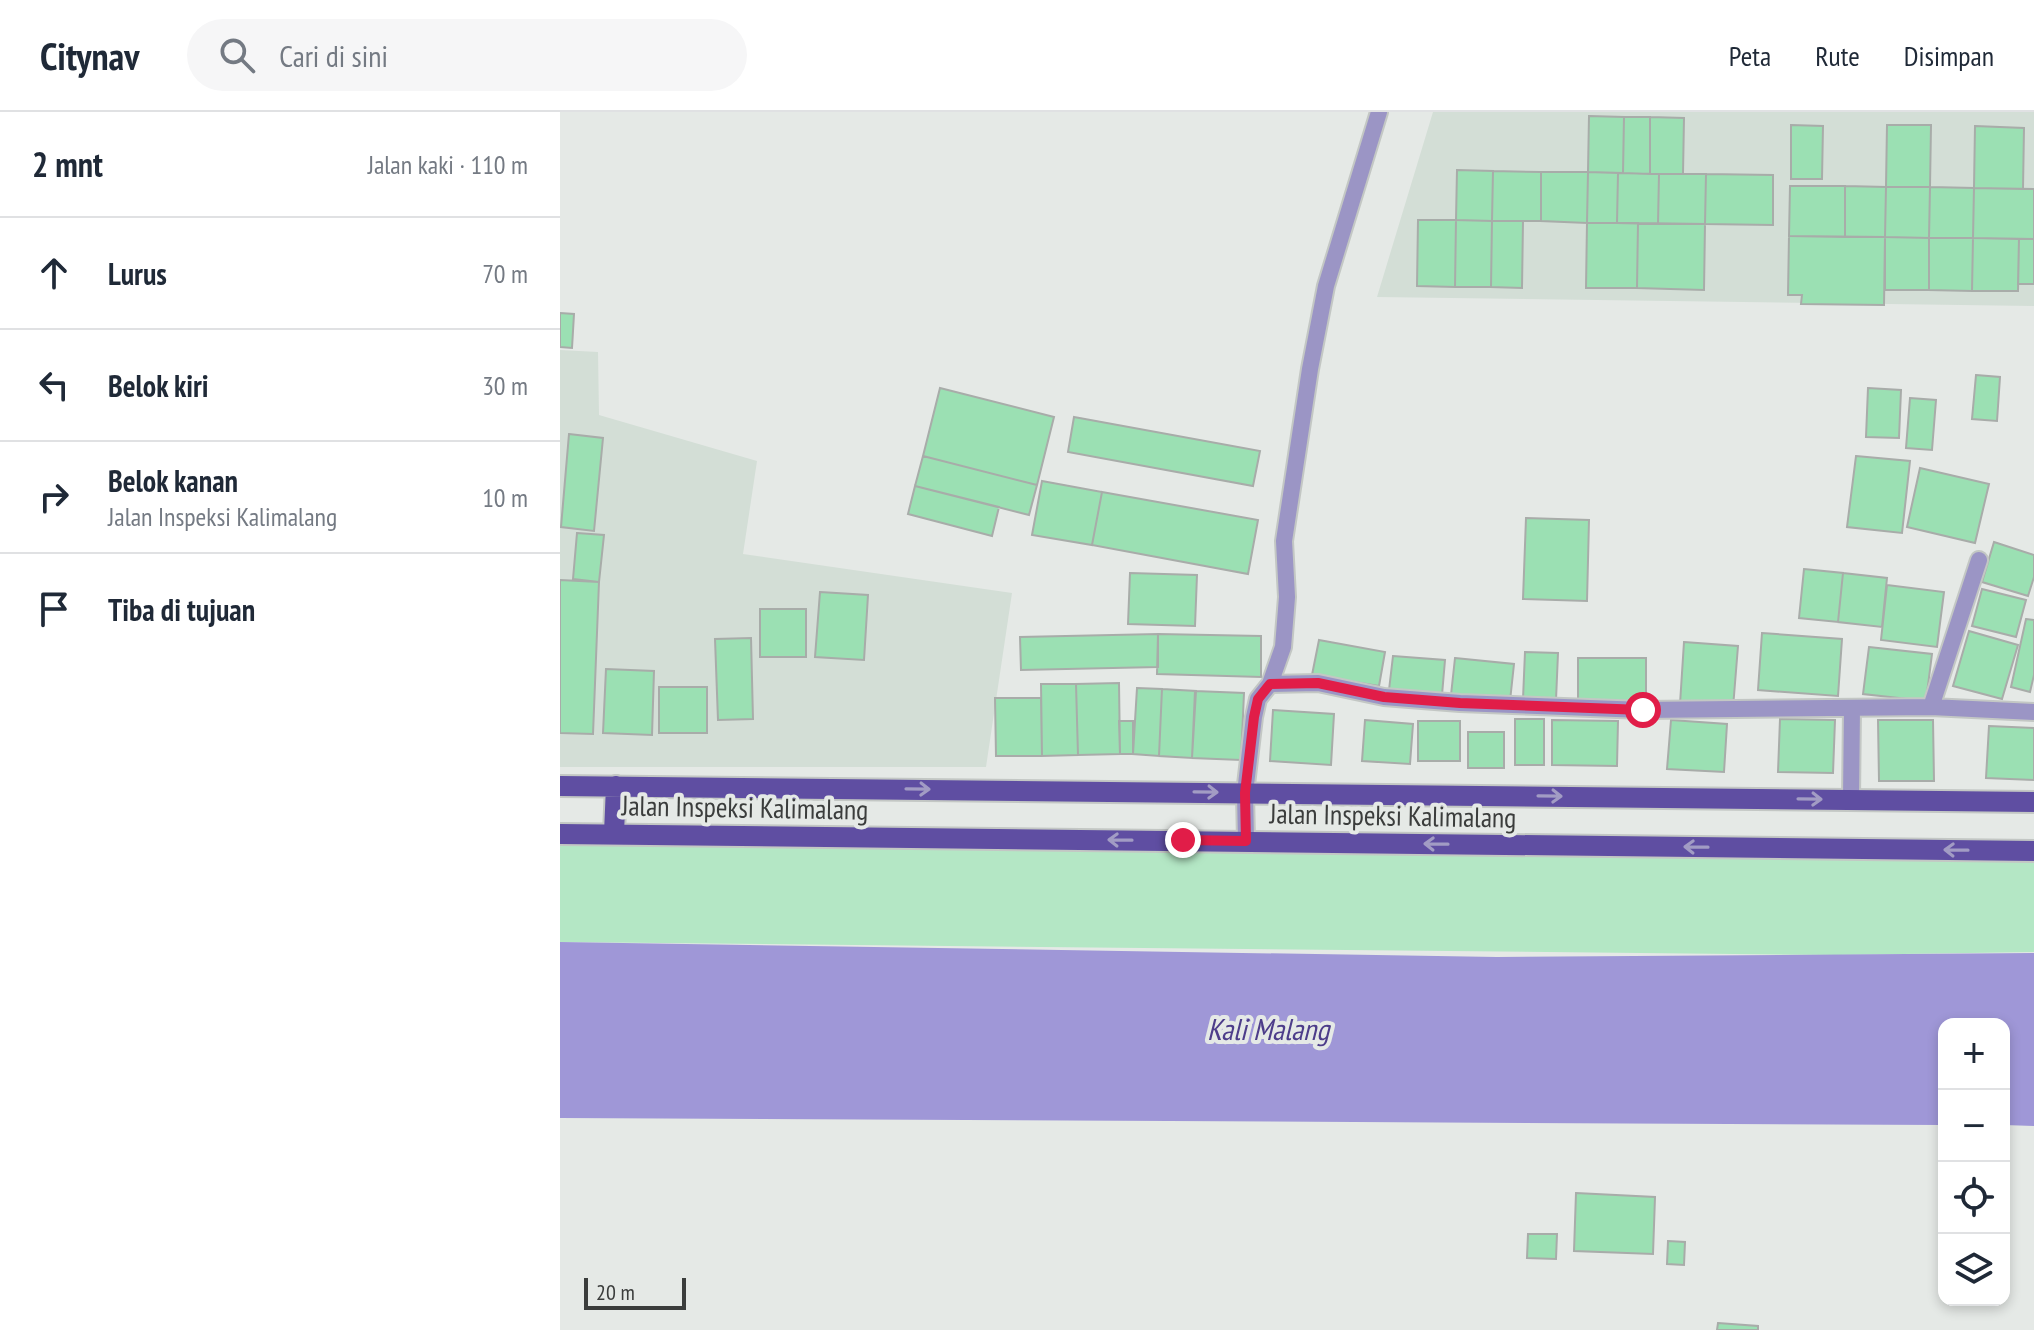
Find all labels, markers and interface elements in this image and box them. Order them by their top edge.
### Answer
search box [187,19,747,91]
text: Citynav [40,31,139,80]
icon: search [215,33,259,77]
text: Cari di sini [279,36,388,75]
text: Peta [1729,37,1771,74]
text: Rute [1815,37,1860,74]
text: Disimpan [1904,37,1994,74]
text: 2 mnt [32,142,103,186]
text: Jalan kaki · 110 m [368,148,528,181]
icon: ahead [32,251,76,295]
text: Lurus [108,254,167,293]
text: 70 m [482,257,528,290]
icon: left [32,363,76,407]
text: Belok kiri [108,366,209,405]
text: 30 m [482,369,528,402]
text: Belok kanan [108,461,238,500]
icon: right [32,475,76,519]
text: 10 m [482,481,528,514]
text: Jalan Inspeksi Kalimalang [108,500,337,533]
icon: arrive [32,587,76,631]
text: Tiba di tujuan [108,590,255,629]
route start [1625,692,1661,728]
one-way arrow [904,781,931,797]
one-way arrow [1192,784,1219,800]
street label: Jalan Inspeksi Kalimalang [620,786,869,828]
one-way arrow [1536,788,1563,804]
one-way arrow [1796,791,1823,807]
street label: Jalan Inspeksi Kalimalang [1268,794,1517,836]
route end [1165,822,1201,858]
one-way arrow [1107,832,1134,847]
one-way arrow [1423,836,1450,851]
one-way arrow [1683,839,1710,854]
one-way arrow [1943,842,1970,858]
water label: Kali Malang [1207,1009,1331,1048]
map controls [1938,1018,2010,1306]
button: + [1938,1018,2010,1090]
button: − [1938,1090,2010,1162]
button: locate [1938,1162,2010,1234]
button: layers [1938,1234,2010,1306]
scale bar [584,1274,686,1310]
text: 20 m [596,1278,635,1306]

